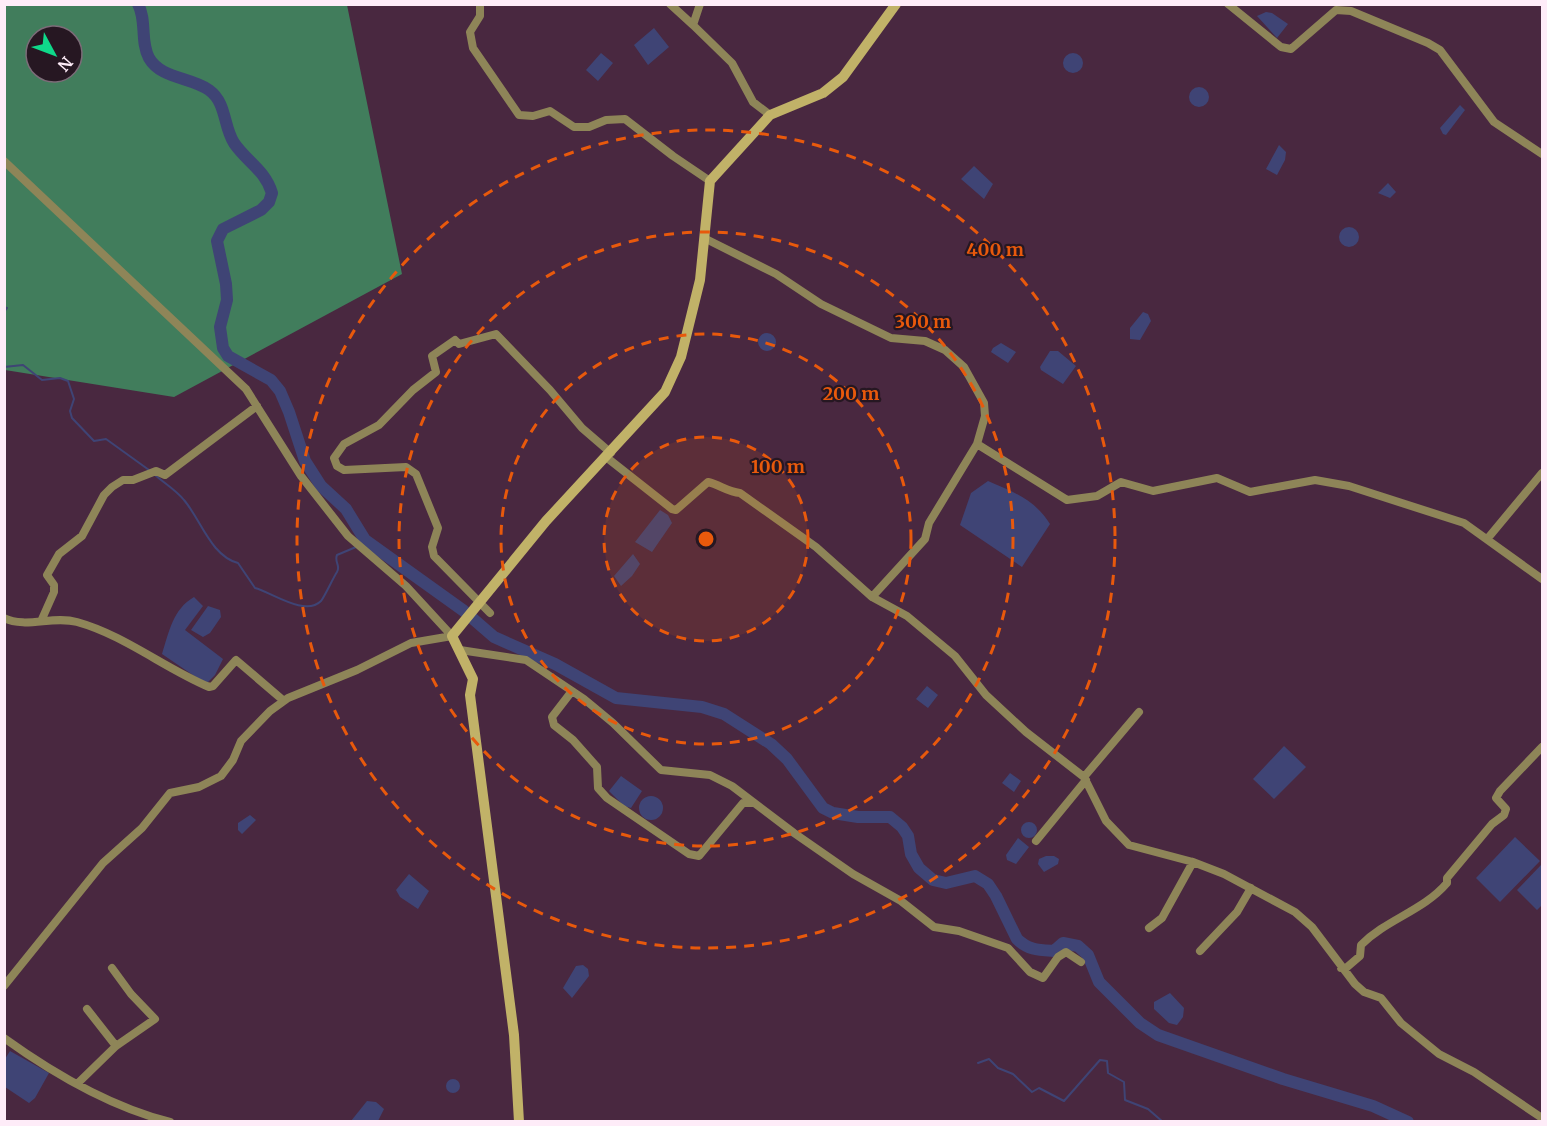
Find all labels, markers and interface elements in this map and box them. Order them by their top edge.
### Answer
north arrow [24,24,84,84]
text: N [53,53,77,75]
text: 400 m [966,238,1024,261]
text: 300 m [895,310,951,333]
text: 200 m [823,382,879,405]
text: 100 m [751,455,805,478]
centre of rings [696,529,716,549]

